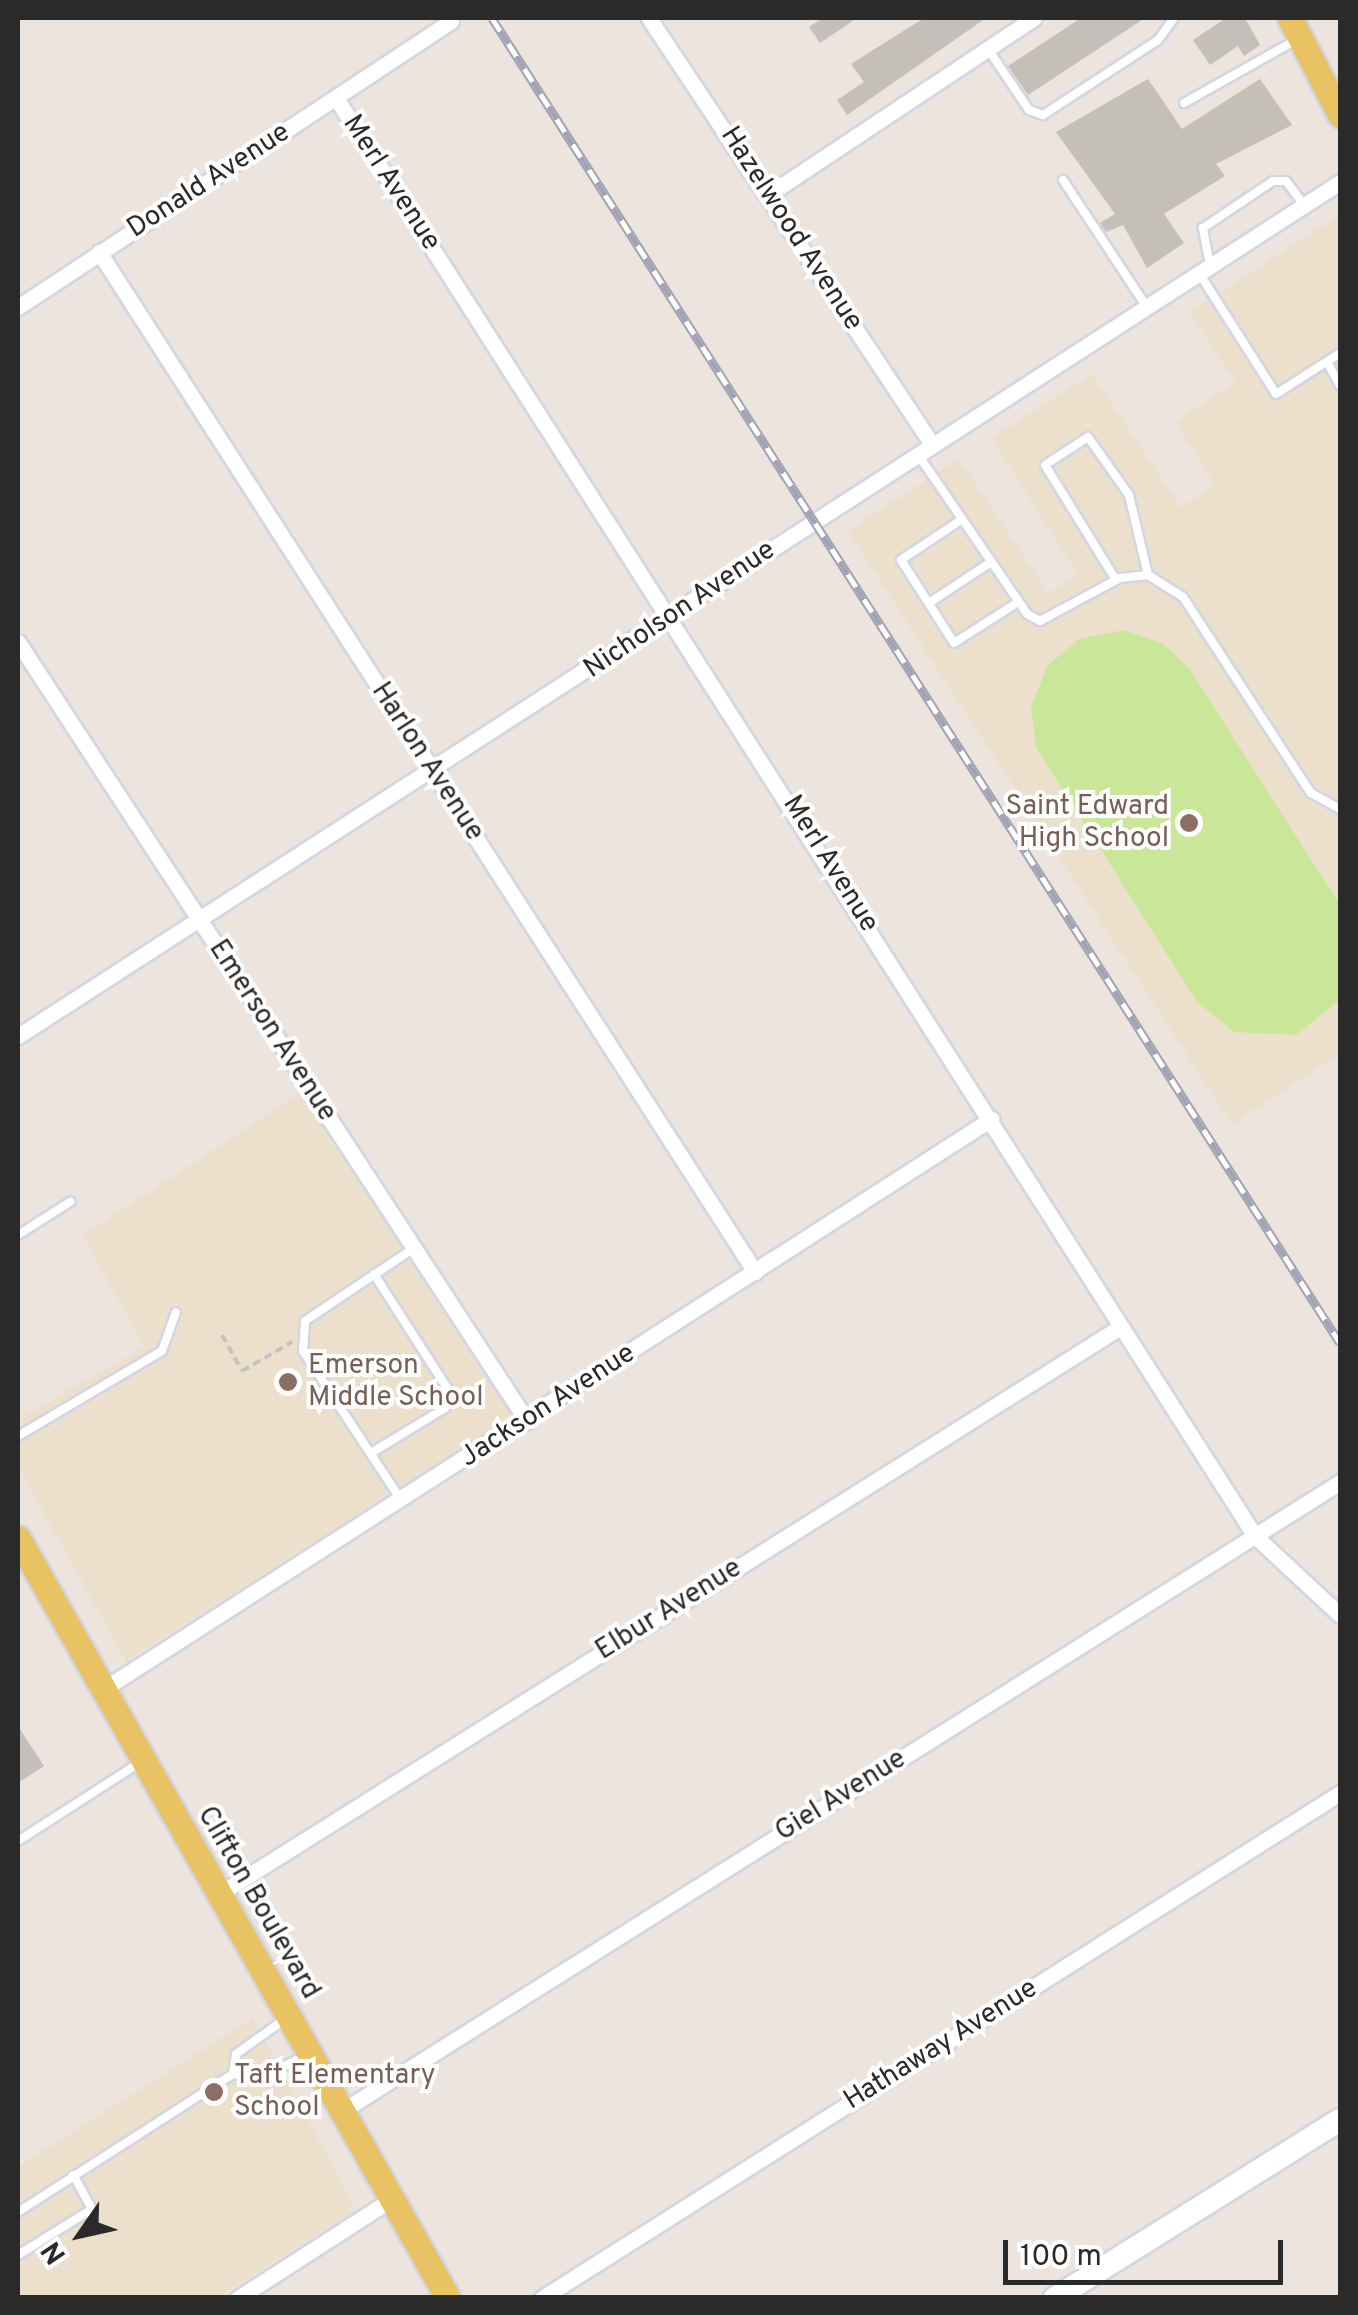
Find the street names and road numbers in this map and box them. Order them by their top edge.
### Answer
street label: Merl Avenue [334,108,448,258]
street label: Donald Avenue [121,116,297,246]
street label: Hazelwood Avenue [712,120,870,338]
street label: Nicholson Avenue [578,533,782,687]
street label: Harlon Avenue [363,676,491,848]
street label: Merl Avenue [774,789,886,939]
street label: Emerson Avenue [200,933,344,1129]
street label: Jackson Avenue [454,1337,642,1475]
street label: Elbur Avenue [589,1552,749,1668]
street label: Giel Avenue [769,1742,913,1850]
street label: Clifton Boulevard [189,1801,327,2005]
street label: Hathaway Avenue [838,1972,1044,2118]

